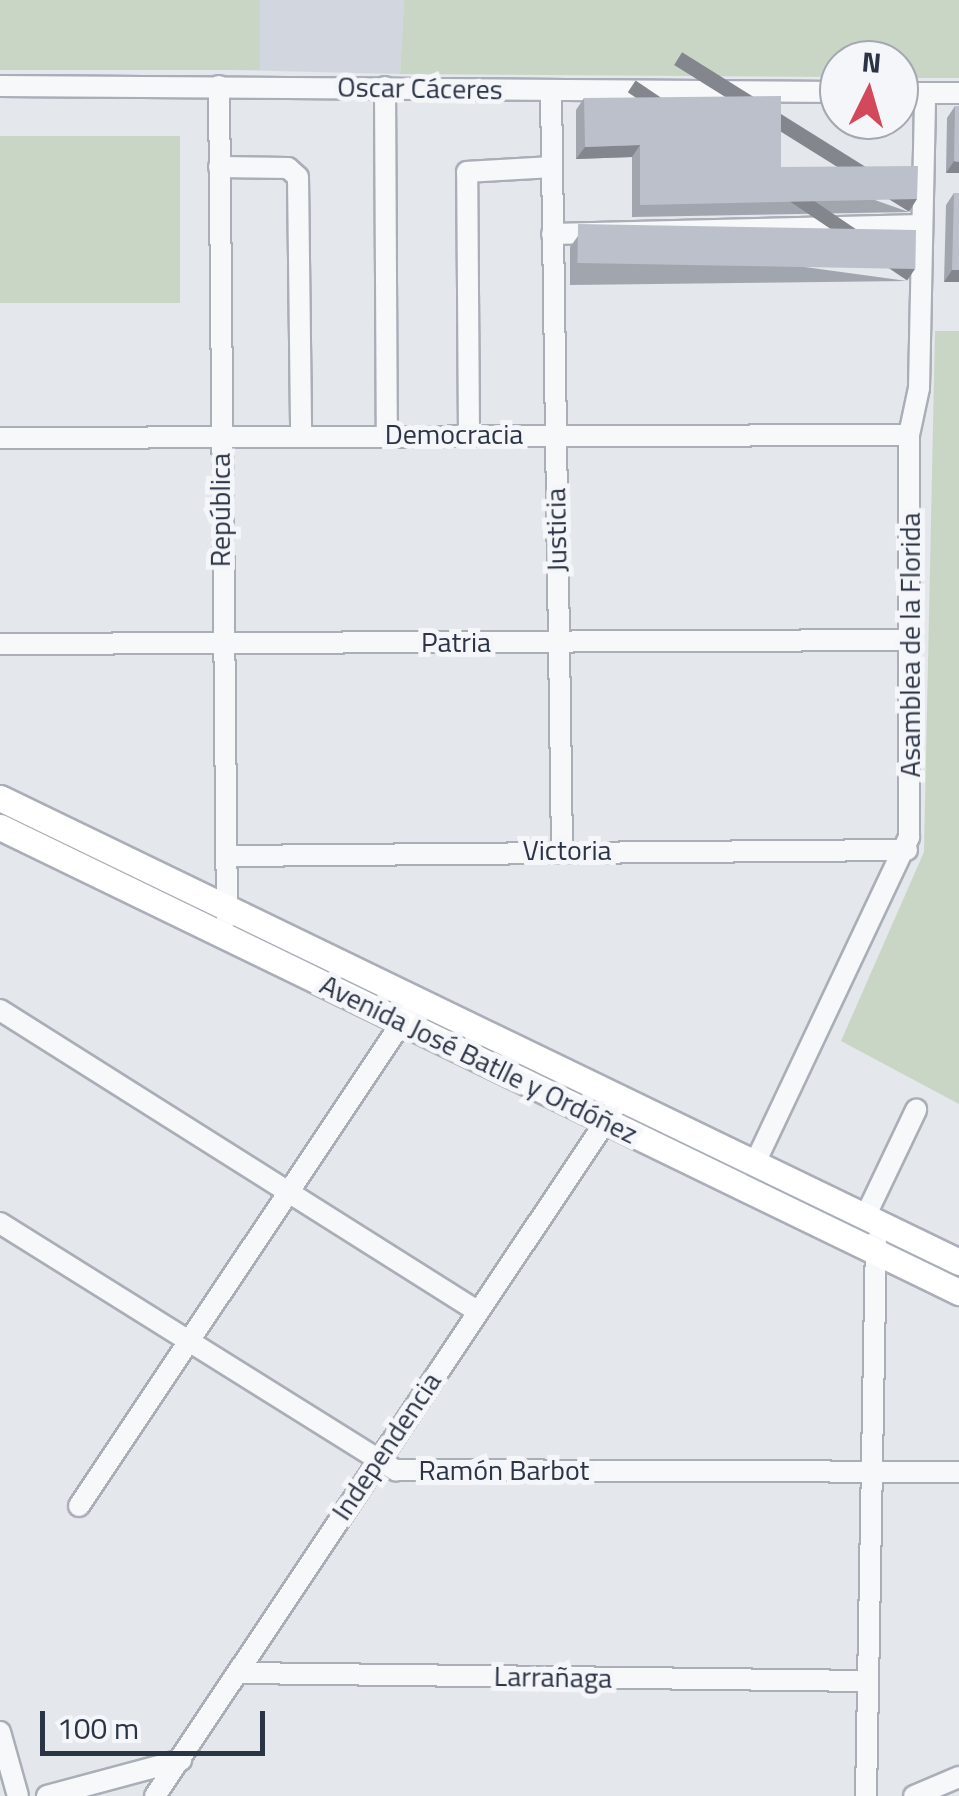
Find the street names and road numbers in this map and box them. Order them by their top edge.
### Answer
street label: Oscar Cáceres [337,70,503,106]
street label: Democracia [385,417,523,451]
street label: República [203,453,237,567]
street label: Justicia [538,488,574,572]
street label: Asamblea de la Florida [893,512,927,778]
street label: Patria [421,625,491,659]
street label: Victoria [522,833,612,867]
street label: Avenida José Batlle y Ordóñez [315,967,643,1151]
street label: Independencia [324,1366,448,1526]
street label: Ramón Barbot [419,1453,589,1487]
street label: Larrañaga [494,1659,612,1695]

